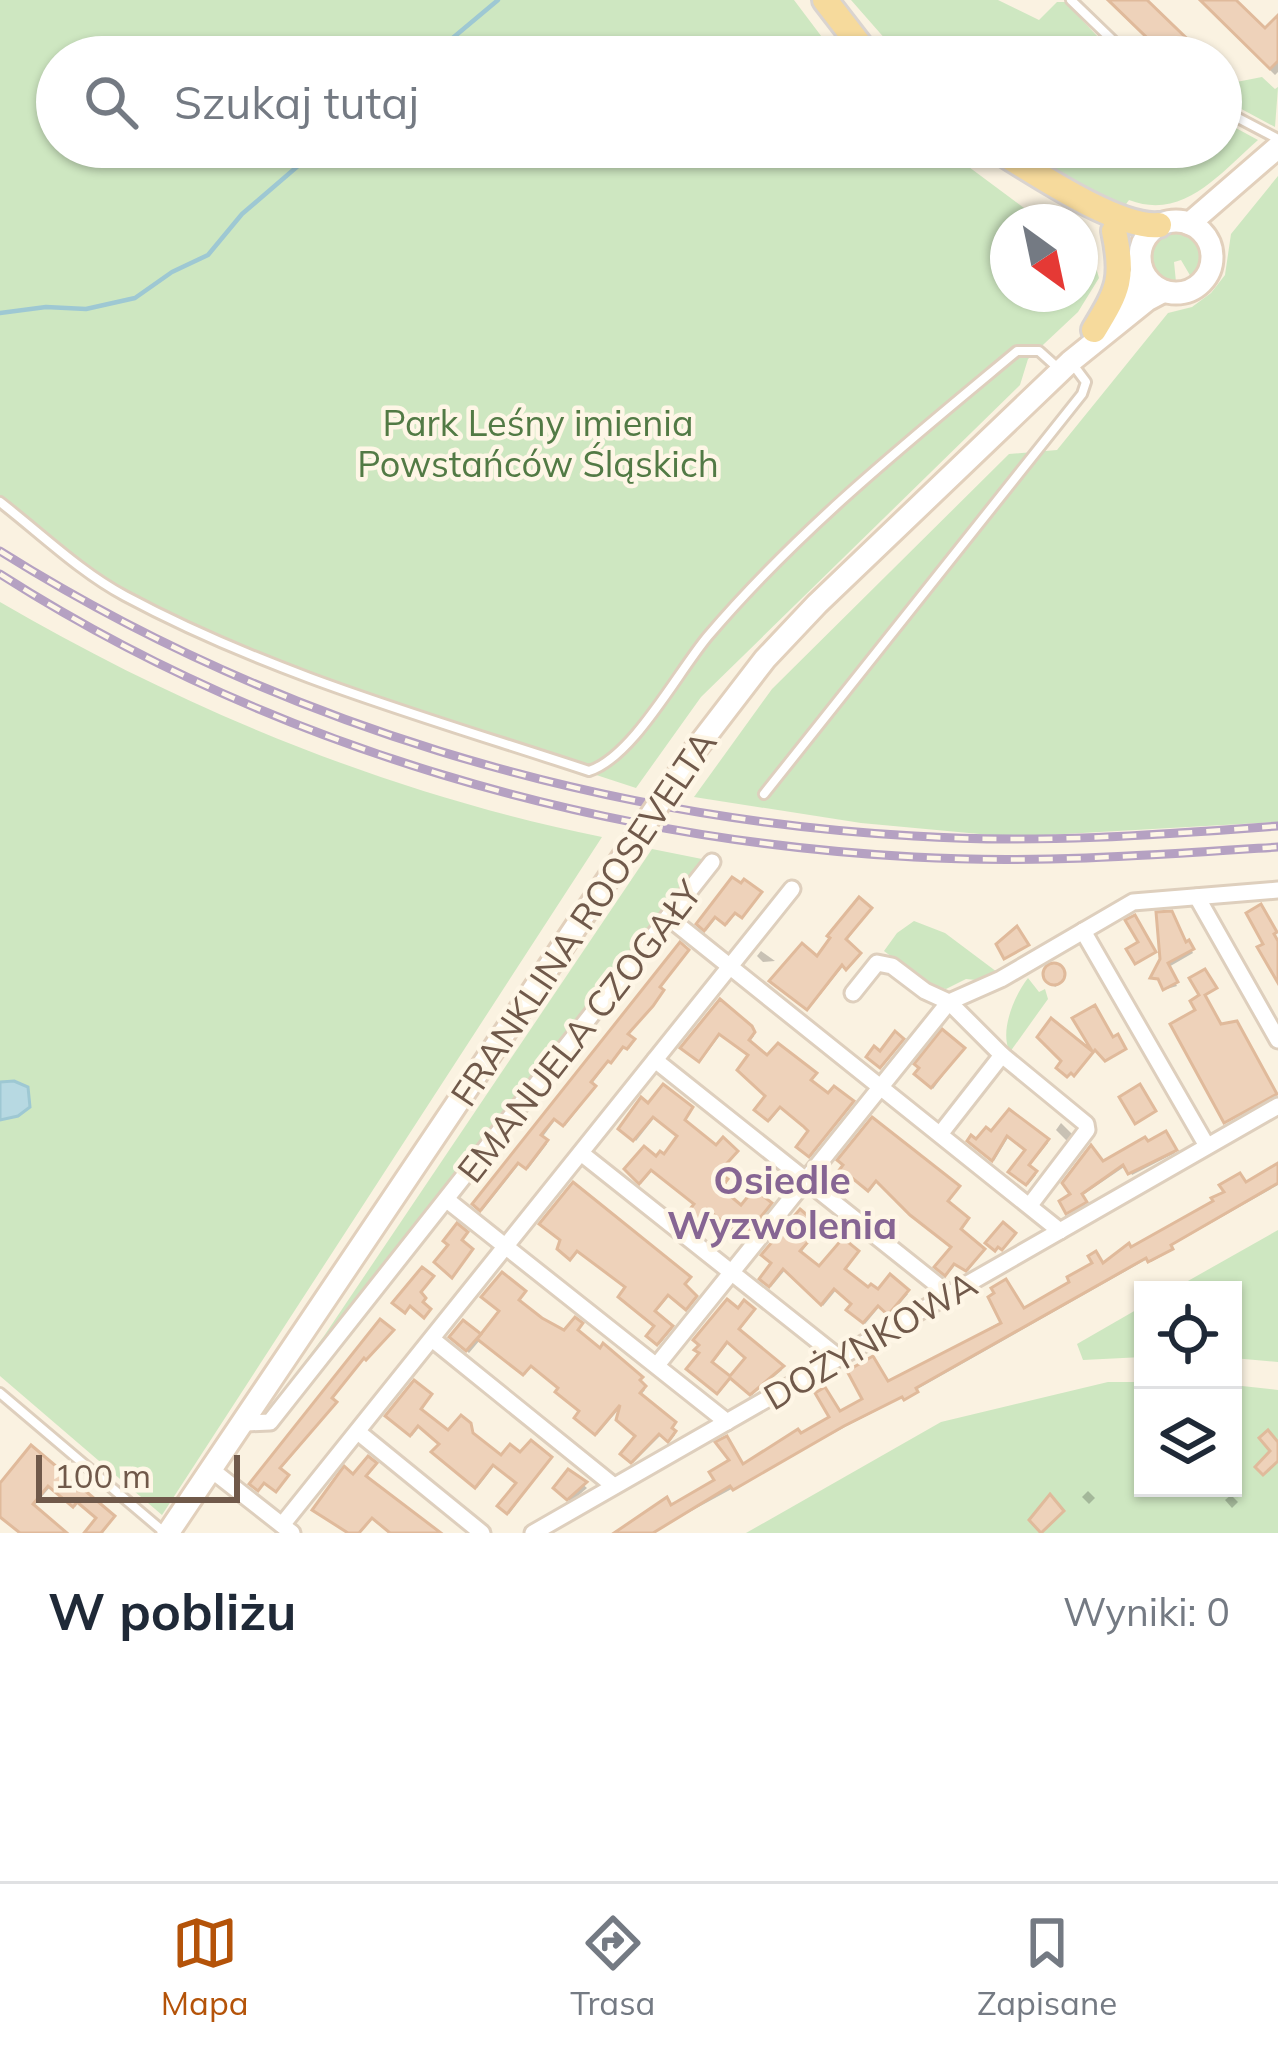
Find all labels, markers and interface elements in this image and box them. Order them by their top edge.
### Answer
search box [36,36,1242,168]
icon: search [78,69,144,135]
text: Szukaj tutaj [174,74,419,130]
north arrow [990,204,1098,312]
park label: Park Leśny imienia Powstańców Śląskich [357,400,719,486]
street label: FRANKLINA ROOSEVELTA [440,722,726,1114]
street label: EMANUELA CZOGAŁY [447,870,712,1191]
district label: Osiedle Wyzwolenia [667,1155,897,1249]
street label: DOŻYNKOWA [756,1261,984,1419]
map controls [1134,1281,1242,1497]
button: locate [1134,1281,1242,1389]
button: layers [1134,1389,1242,1497]
scale bar [36,1449,240,1502]
text: 100 m [54,1455,151,1496]
text: W pobliżu [48,1579,296,1643]
text: Wyniki: 0 [1063,1587,1230,1636]
tab: Mapa [161,1910,249,2023]
tab: Trasa [570,1910,655,2023]
tab: Zapisane [977,1910,1117,2023]

